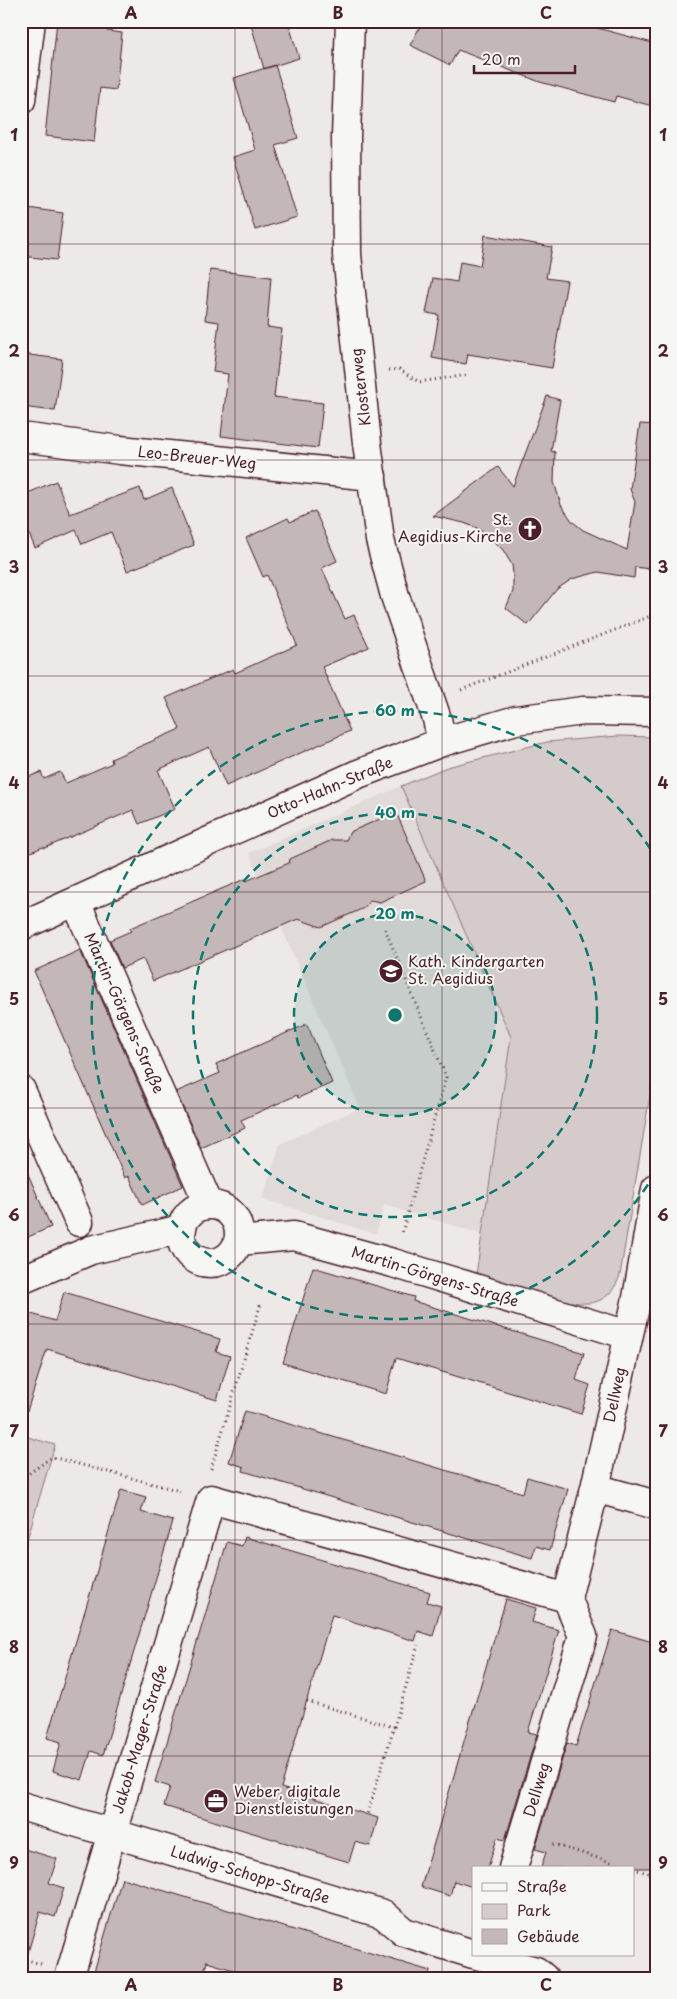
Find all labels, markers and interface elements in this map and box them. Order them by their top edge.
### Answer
text: A [125,0,138,24]
text: B [333,0,344,24]
text: C [540,0,552,24]
scale bar [474,42,576,74]
text: 20 m [482,47,521,70]
text: 1 [10,122,18,146]
text: 1 [659,122,667,146]
text: 2 [8,338,20,362]
text: 2 [657,338,669,362]
street label: Klosterweg [343,347,376,427]
street label: Leo-Breuer-Weg [137,439,258,474]
place label: St. Aegidius-Kirche [398,507,512,547]
church icon: St. Aegidius-Kirche [517,516,543,542]
text: 3 [9,554,19,578]
text: 3 [658,554,668,578]
text: 60 m [375,698,415,721]
street label: Otto-Hahn-Straße [263,750,396,823]
text: 4 [9,770,20,794]
text: 4 [658,770,669,794]
text: 40 m [375,800,415,823]
text: 20 m [376,901,414,924]
street label: Martin-Görgens-Straße [80,928,171,1096]
place label: Kath. Kindergarten St. Aegidius [408,949,544,989]
school or university icon: Kath. Kindergarten St. Aegidius [378,958,404,984]
text: 5 [9,986,19,1010]
text: 5 [658,986,668,1010]
centre of rings [386,1006,404,1024]
text: 6 [8,1202,20,1226]
text: 6 [657,1202,669,1226]
street label: Martin-Görgens-Straße [349,1239,522,1312]
street label: Dellweg [596,1365,631,1425]
text: 7 [9,1418,19,1442]
text: 7 [658,1418,668,1442]
text: 8 [9,1634,19,1658]
text: 8 [658,1634,668,1658]
street label: Jakob-Mager-Straße [105,1661,172,1816]
street label: Dellweg [516,1759,555,1820]
place label: Weber, digitale Dienstleistungen [234,1779,354,1819]
office icon: Weber, digitale Dienstleistungen [203,1788,229,1814]
street label: Ludwig-Schopp-Straße [168,1838,333,1909]
text: 9 [9,1850,19,1874]
text: 9 [658,1850,668,1874]
legend [472,1866,634,1956]
text: Straße [517,1874,567,1897]
text: Park [517,1898,551,1921]
text: Gebäude [517,1924,579,1947]
text: A [125,1972,138,1996]
text: B [333,1972,344,1996]
text: C [540,1972,552,1996]

